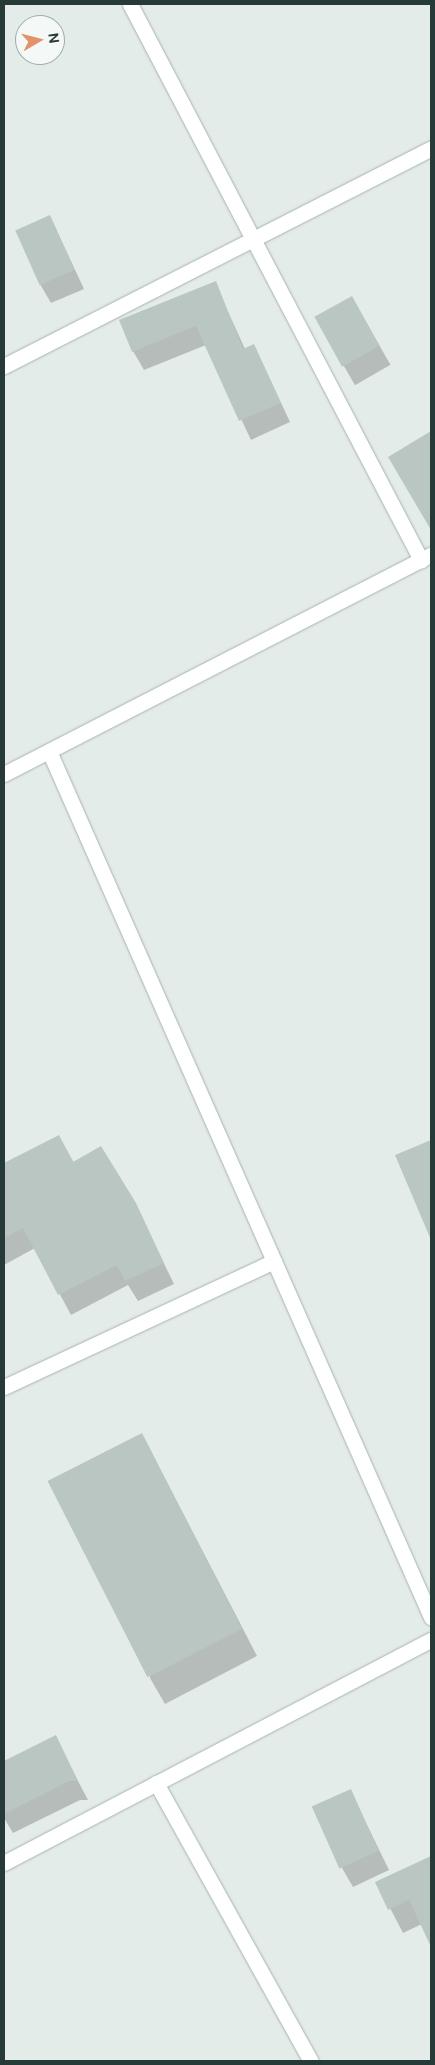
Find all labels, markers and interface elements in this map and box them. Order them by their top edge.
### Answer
north arrow [15,15,65,65]
text: N [44,32,63,44]

